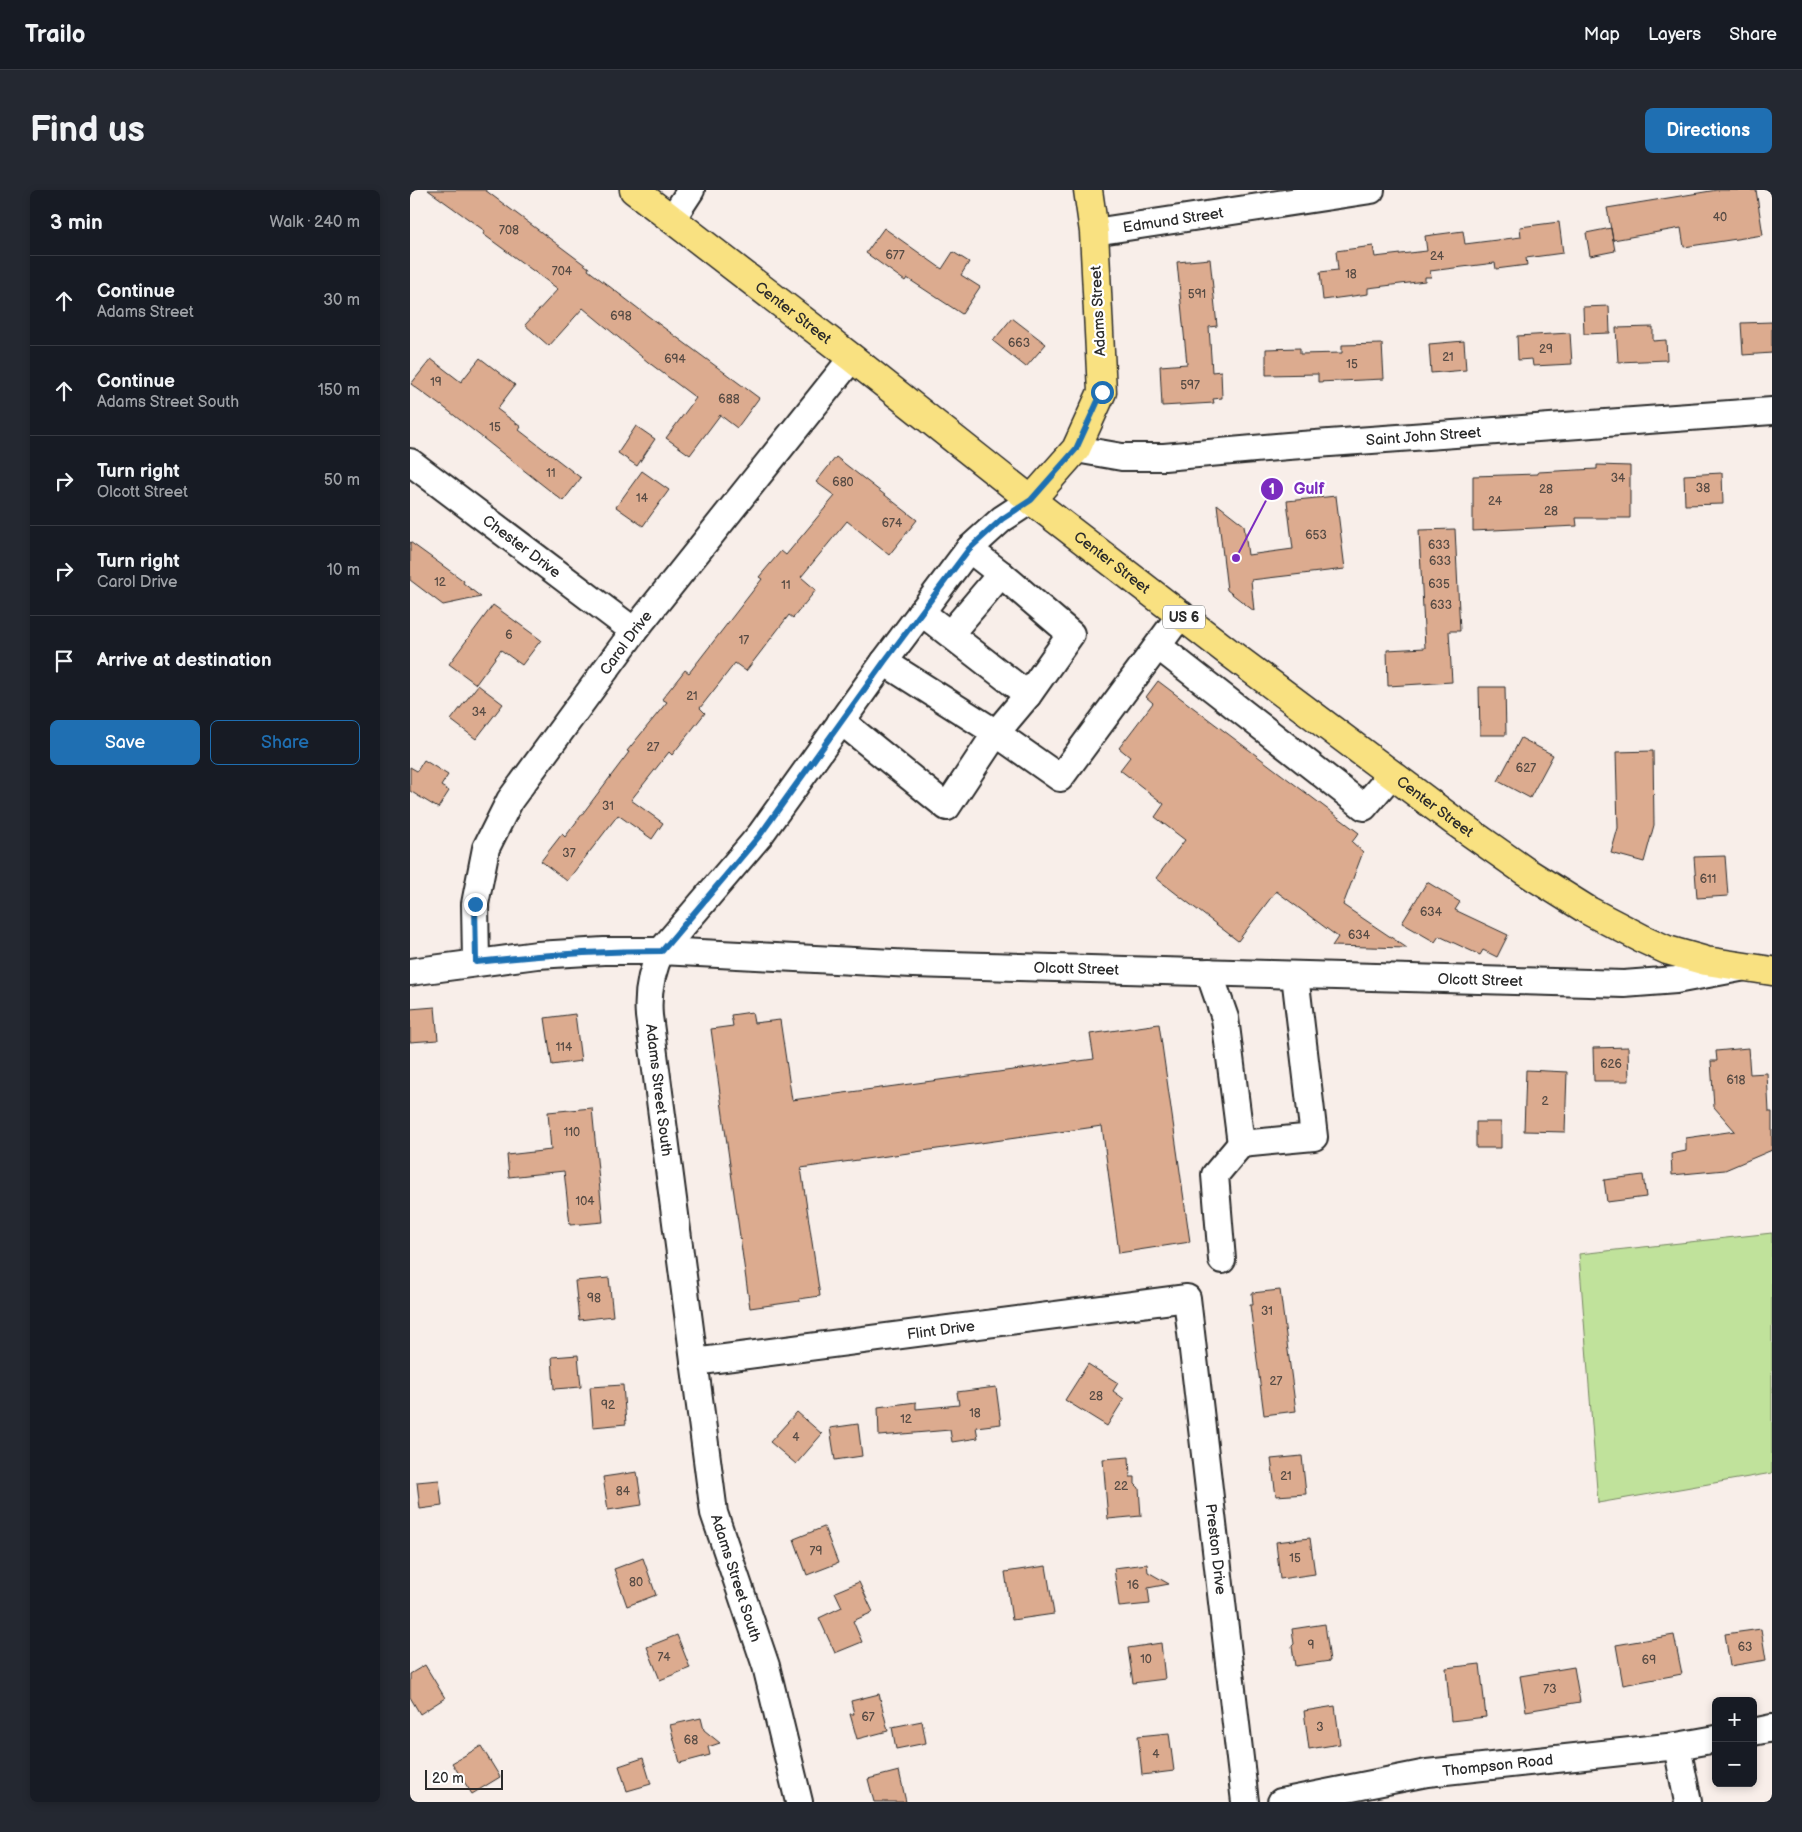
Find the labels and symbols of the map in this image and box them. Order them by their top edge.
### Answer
street label: Edmund Street [1122,203,1225,237]
house number: 40 [1713,210,1727,225]
house number: 708 [499,223,519,238]
house number: 677 [885,248,905,263]
house number: 24 [1430,249,1445,264]
house number: 704 [552,264,573,279]
street label: Adams Street [1087,265,1110,357]
house number: 18 [1345,267,1357,282]
street label: Center Street [751,278,835,349]
house number: 591 [1188,287,1206,302]
house number: 698 [610,309,632,324]
house number: 663 [1008,336,1030,351]
house number: 29 [1539,342,1553,357]
house number: 21 [1442,350,1454,365]
house number: 694 [664,352,686,367]
house number: 15 [1346,357,1358,372]
house number: 19 [430,375,442,390]
house number: 597 [1180,378,1200,393]
route start [1091,381,1114,404]
house number: 688 [718,392,740,407]
house number: 15 [489,420,501,435]
street label: Saint John Street [1365,423,1482,450]
house number: 11 [546,466,556,481]
house number: 34 [1611,471,1626,486]
callout: Gulf [1259,473,1335,504]
house number: 680 [832,475,854,490]
text: 1 [1269,480,1275,499]
text: Gulf [1294,480,1325,499]
house number: 38 [1696,481,1710,496]
house number: 28 [1539,482,1553,497]
house number: 14 [636,491,649,506]
house number: 24 [1488,494,1503,509]
house number: 28 [1544,504,1558,519]
street label: Chester Drive [479,511,564,582]
house number: 674 [882,516,903,531]
street label: Center Street [1070,527,1154,599]
house number: 653 [1305,528,1327,543]
house number: 633 [1428,538,1450,553]
house number: 633 [1429,554,1451,569]
house number: 12 [434,575,446,590]
house number: 635 [1428,577,1450,592]
house number: 11 [781,578,791,593]
house number: 633 [1430,598,1452,613]
road number: US 6 [1163,606,1205,628]
street label: Carol Drive [596,607,656,679]
house number: 6 [505,628,513,643]
house number: 17 [739,633,749,648]
house number: 21 [686,689,698,704]
house number: 34 [472,705,487,720]
house number: 27 [647,740,660,755]
house number: 627 [1516,761,1536,776]
street label: Center Street [1392,772,1478,842]
house number: 31 [602,799,614,814]
house number: 37 [562,846,576,861]
house number: 611 [1700,872,1716,887]
route end [464,893,487,916]
house number: 634 [1420,905,1443,920]
house number: 634 [1348,928,1371,943]
street label: Olcott Street [1033,958,1120,980]
street label: Olcott Street [1437,970,1523,991]
street label: Adams Street South [641,1023,676,1157]
house number: 114 [556,1040,573,1055]
house number: 626 [1600,1057,1622,1072]
house number: 618 [1727,1073,1745,1088]
house number: 2 [1541,1094,1549,1109]
house number: 110 [564,1125,580,1140]
house number: 104 [575,1194,595,1209]
house number: 98 [587,1291,601,1306]
house number: 31 [1261,1304,1273,1319]
street label: Flint Drive [906,1317,976,1344]
house number: 27 [1270,1374,1283,1389]
house number: 28 [1089,1389,1103,1404]
house number: 92 [601,1398,615,1413]
house number: 18 [969,1406,981,1421]
house number: 12 [900,1412,912,1427]
house number: 4 [792,1430,800,1445]
house number: 21 [1280,1469,1292,1484]
house number: 22 [1114,1479,1128,1494]
house number: 84 [616,1484,631,1499]
street label: Preston Drive [1201,1503,1230,1596]
street label: Adams Street South [706,1512,765,1644]
house number: 79 [810,1544,822,1559]
house number: 15 [1289,1551,1301,1566]
house number: 80 [629,1575,643,1590]
house number: 16 [1127,1578,1139,1593]
house number: 9 [1308,1638,1315,1653]
house number: 63 [1738,1640,1752,1655]
house number: 74 [657,1650,671,1665]
house number: 10 [1140,1652,1152,1667]
house number: 69 [1642,1653,1656,1668]
house number: 73 [1543,1682,1557,1697]
house number: 67 [861,1710,875,1725]
house number: 3 [1316,1720,1324,1735]
house number: 68 [684,1733,698,1748]
house number: 4 [1152,1747,1160,1762]
street label: Thompson Road [1441,1750,1554,1781]
scale bar [425,1767,502,1790]

